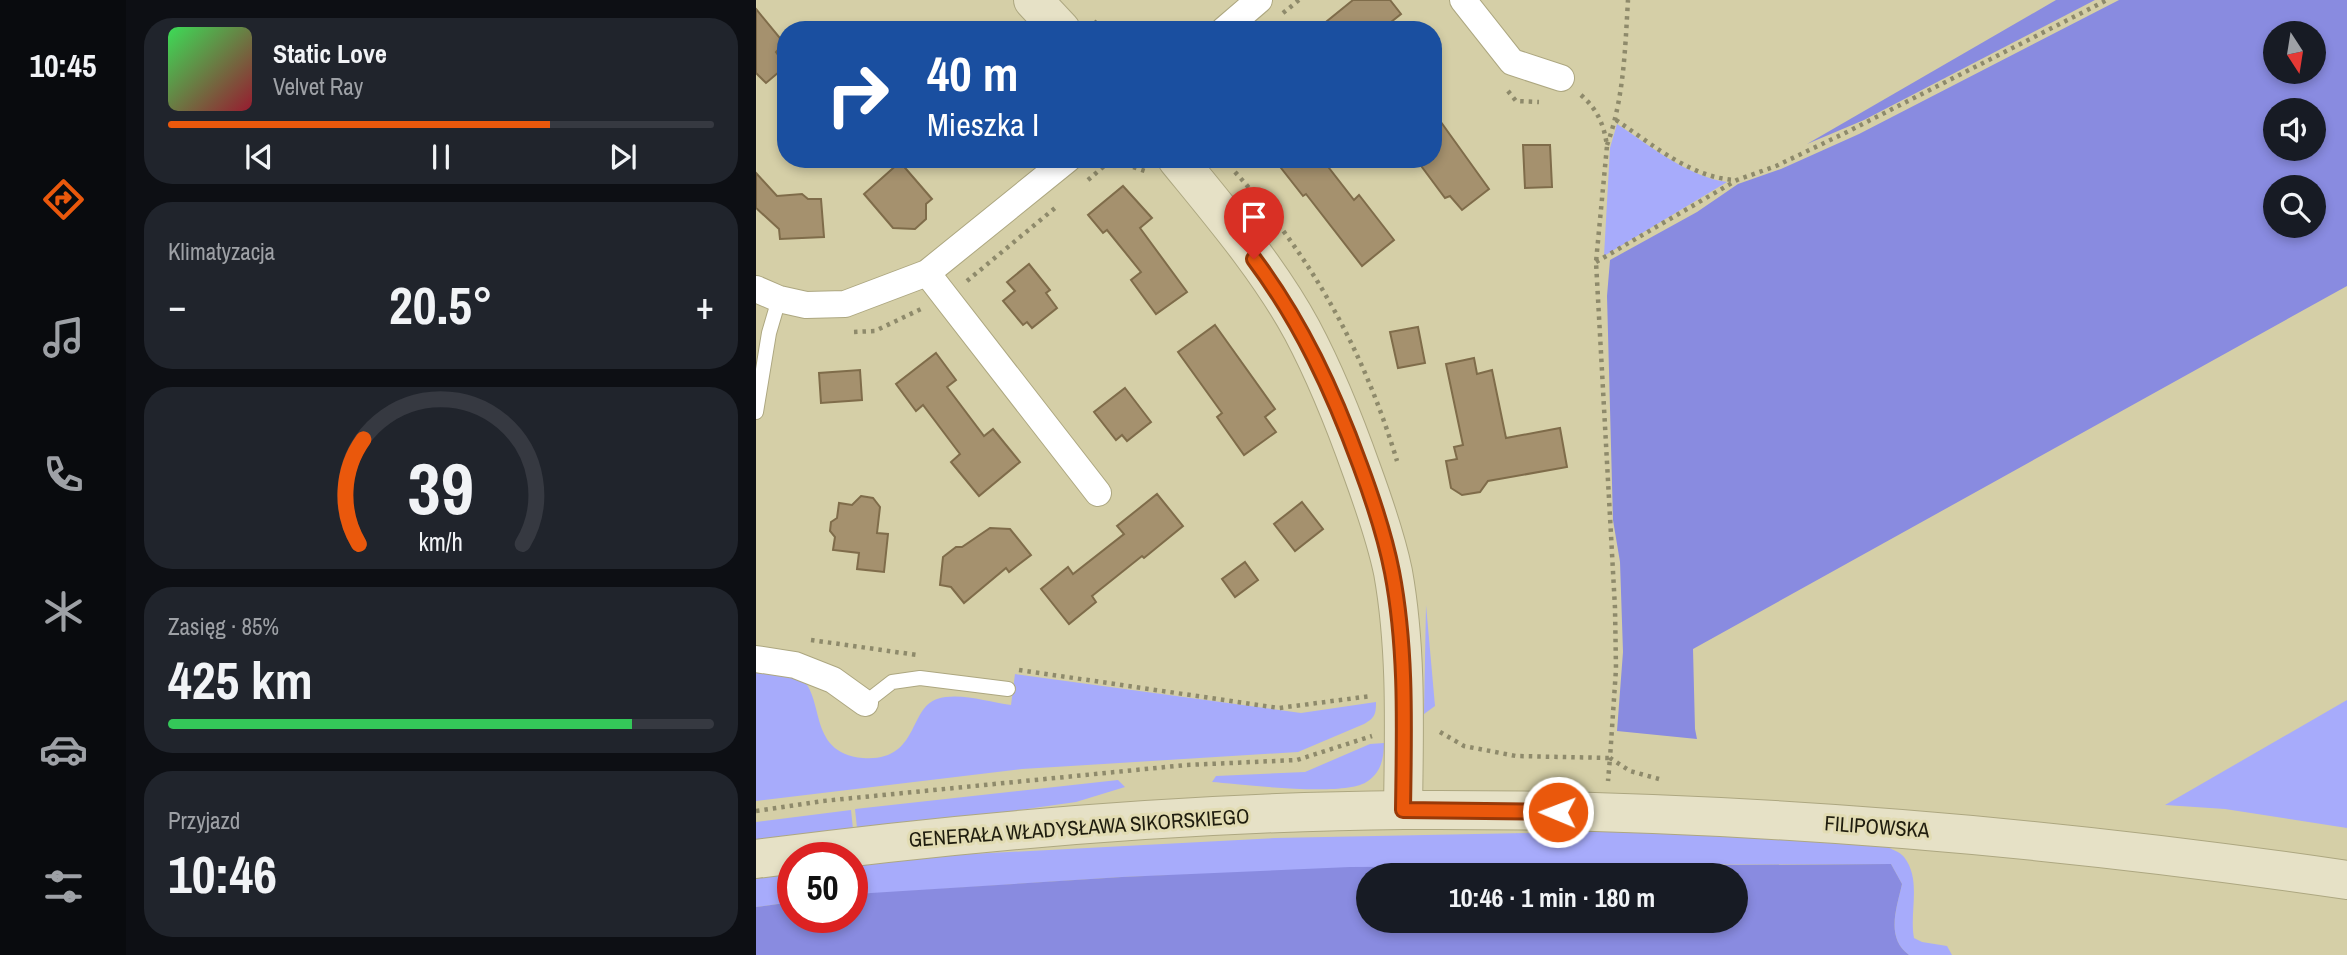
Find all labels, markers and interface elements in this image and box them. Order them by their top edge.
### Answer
north arrow [2263,21,2326,84]
map controls [2263,21,2326,238]
text: Static Love [273,36,387,71]
text: 40 m [927,40,1019,106]
text: 10:45 [29,44,97,87]
icon: right [812,49,903,140]
text: Velvet Ray [273,71,363,102]
button: sound [2263,98,2326,161]
text: Mieszka I [927,103,1039,146]
icon: previous [240,138,278,176]
icon: pause [422,138,460,176]
icon: next [604,138,642,176]
icon: directions [39,175,88,224]
button: search [2263,175,2326,238]
pin [1224,187,1284,259]
icon: arrive [1235,198,1273,236]
text: Klimatyzacja [168,236,275,267]
text: 20.5° [389,270,493,340]
text: − [168,280,186,331]
text: + [696,280,714,331]
icon: music [39,313,88,362]
text: 39 [408,439,474,537]
icon: phone [39,450,88,499]
text: km/h [419,524,463,558]
icon: climate [39,587,88,636]
text: Zasięg · 85% [168,611,279,642]
text: 425 km [168,645,313,715]
icon: car [39,725,88,774]
position arrow [1521,775,1595,849]
street label: GENERAŁA WŁADYSŁAWA SIKORSKIEGO [908,801,1250,854]
text: Przyjazd [168,805,240,836]
street label: FILIPOWSKA [1824,808,1931,845]
text: 10:46 [168,839,277,909]
speed limit sign: 50 [777,842,868,933]
icon: filters [39,862,88,911]
text: 10:46 · 1 min · 180 m [1449,880,1655,915]

